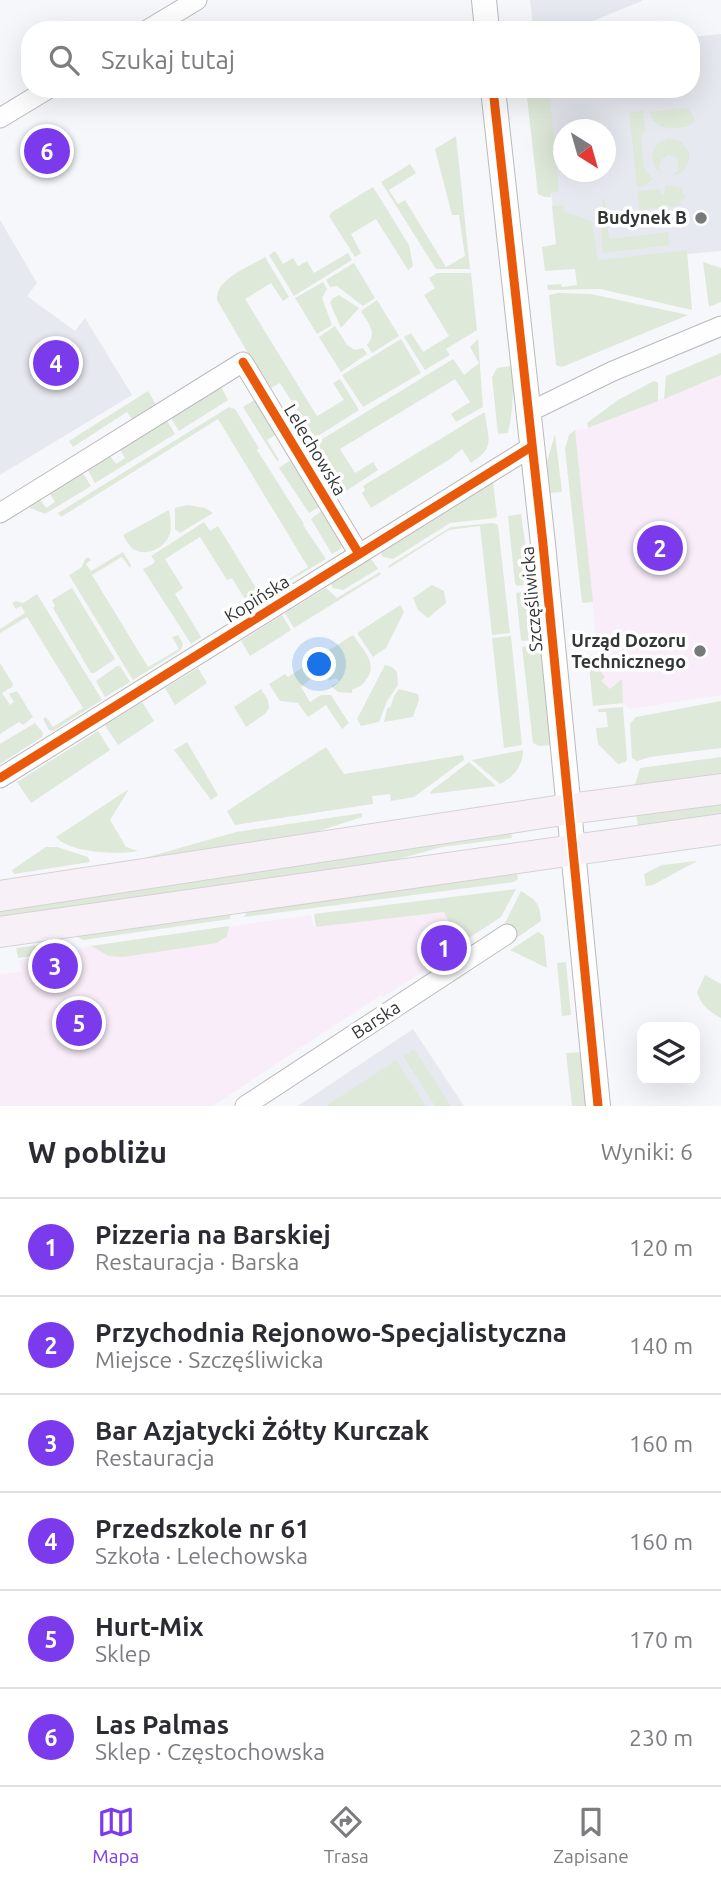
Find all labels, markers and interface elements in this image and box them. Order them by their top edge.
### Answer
search box [21,21,700,98]
icon: search [45,41,83,79]
text: Szukaj tutaj [101,45,235,74]
north arrow [553,119,616,182]
pin: 6 [24,125,70,177]
place label: Budynek B [597,207,687,227]
marker: Budynek B [693,210,709,226]
pin: 4 [33,337,79,389]
street label: Lelechowska [281,400,351,499]
pin: 2 [637,522,683,574]
street label: Szczęśliwicka [516,545,546,653]
street label: Kopińska [220,570,293,626]
place label: Urząd Dozoru Technicznego [571,630,686,671]
marker: Urząd Dozoru Technicznego [692,643,708,659]
your location [302,647,336,681]
pin: 1 [421,922,467,974]
pin: 3 [32,940,78,992]
street label: Barska [348,996,403,1042]
pin: 5 [56,997,102,1049]
map controls [637,1022,700,1085]
button: layers [637,1022,700,1085]
text: W pobliżu [28,1135,167,1169]
text: Wyniki: 6 [601,1139,693,1164]
text: Pizzeria na Barskiej [95,1220,331,1249]
text: 1 [45,1235,57,1260]
text: 120 m [629,1235,693,1260]
text: Restauracja · Barska [95,1249,299,1274]
text: Przychodnia Rejonowo-Specjalistyczna [95,1318,567,1347]
text: 2 [45,1333,57,1358]
text: 140 m [629,1333,693,1358]
text: Miejsce · Szczęśliwicka [95,1347,324,1372]
text: Bar Azjatycki Żółty Kurczak [95,1416,429,1445]
text: 3 [45,1431,57,1456]
text: 160 m [629,1431,693,1456]
text: Restauracja [95,1445,215,1470]
text: Przedszkole nr 61 [95,1514,310,1543]
text: 4 [45,1529,57,1554]
text: 160 m [629,1529,693,1554]
text: Szkoła · Lelechowska [95,1543,308,1568]
text: Hurt-Mix [95,1612,204,1641]
text: 5 [45,1627,57,1652]
text: 170 m [629,1627,693,1652]
text: Sklep [95,1641,151,1666]
text: Las Palmas [95,1710,229,1739]
text: 6 [45,1725,57,1750]
text: 230 m [629,1725,693,1750]
text: Sklep · Częstochowska [95,1739,325,1764]
tab: Mapa [92,1803,139,1867]
tab: Trasa [324,1803,369,1867]
tab: Zapisane [553,1803,629,1867]

